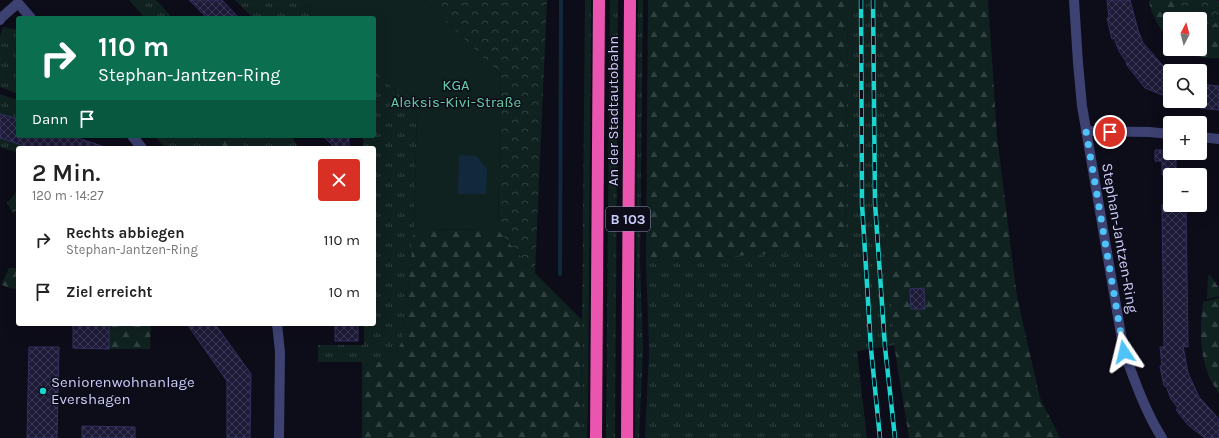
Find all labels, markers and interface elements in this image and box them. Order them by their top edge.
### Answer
north arrow [1163,12,1207,56]
map controls [1163,12,1207,212]
text: 110 m [98,30,169,63]
icon: right [32,32,84,84]
street label: An der Stadtautobahn [604,36,622,186]
text: Stephan-Jantzen-Ring [98,64,280,86]
button: search [1163,64,1207,108]
park label: KGA Aleksis-Kivi-Straße [391,76,521,111]
icon: arrive [76,108,98,130]
text: Dann [32,110,68,128]
pin [1093,115,1127,149]
button: + [1163,116,1207,160]
icon: arrive [1099,121,1121,143]
text: 2 Min. [32,159,101,187]
button: close [318,159,360,201]
street label: Stephan-Jantzen-Ring [1098,162,1142,315]
button: − [1163,168,1207,212]
text: 120 m · 14:27 [32,188,103,203]
road number: B 103 [606,207,650,231]
text: Rechts abbiegen [66,224,185,242]
icon: right [32,229,54,251]
text: 110 m [324,231,360,249]
text: Stephan-Jantzen-Ring [66,242,198,257]
icon: arrive [32,281,54,303]
text: Ziel erreicht [66,283,152,301]
text: 10 m [329,283,360,301]
position arrow [1103,331,1145,373]
place label: Seniorenwohnanlage Evershagen [51,373,195,408]
marker: Seniorenwohnanlage Evershagen [38,386,48,396]

